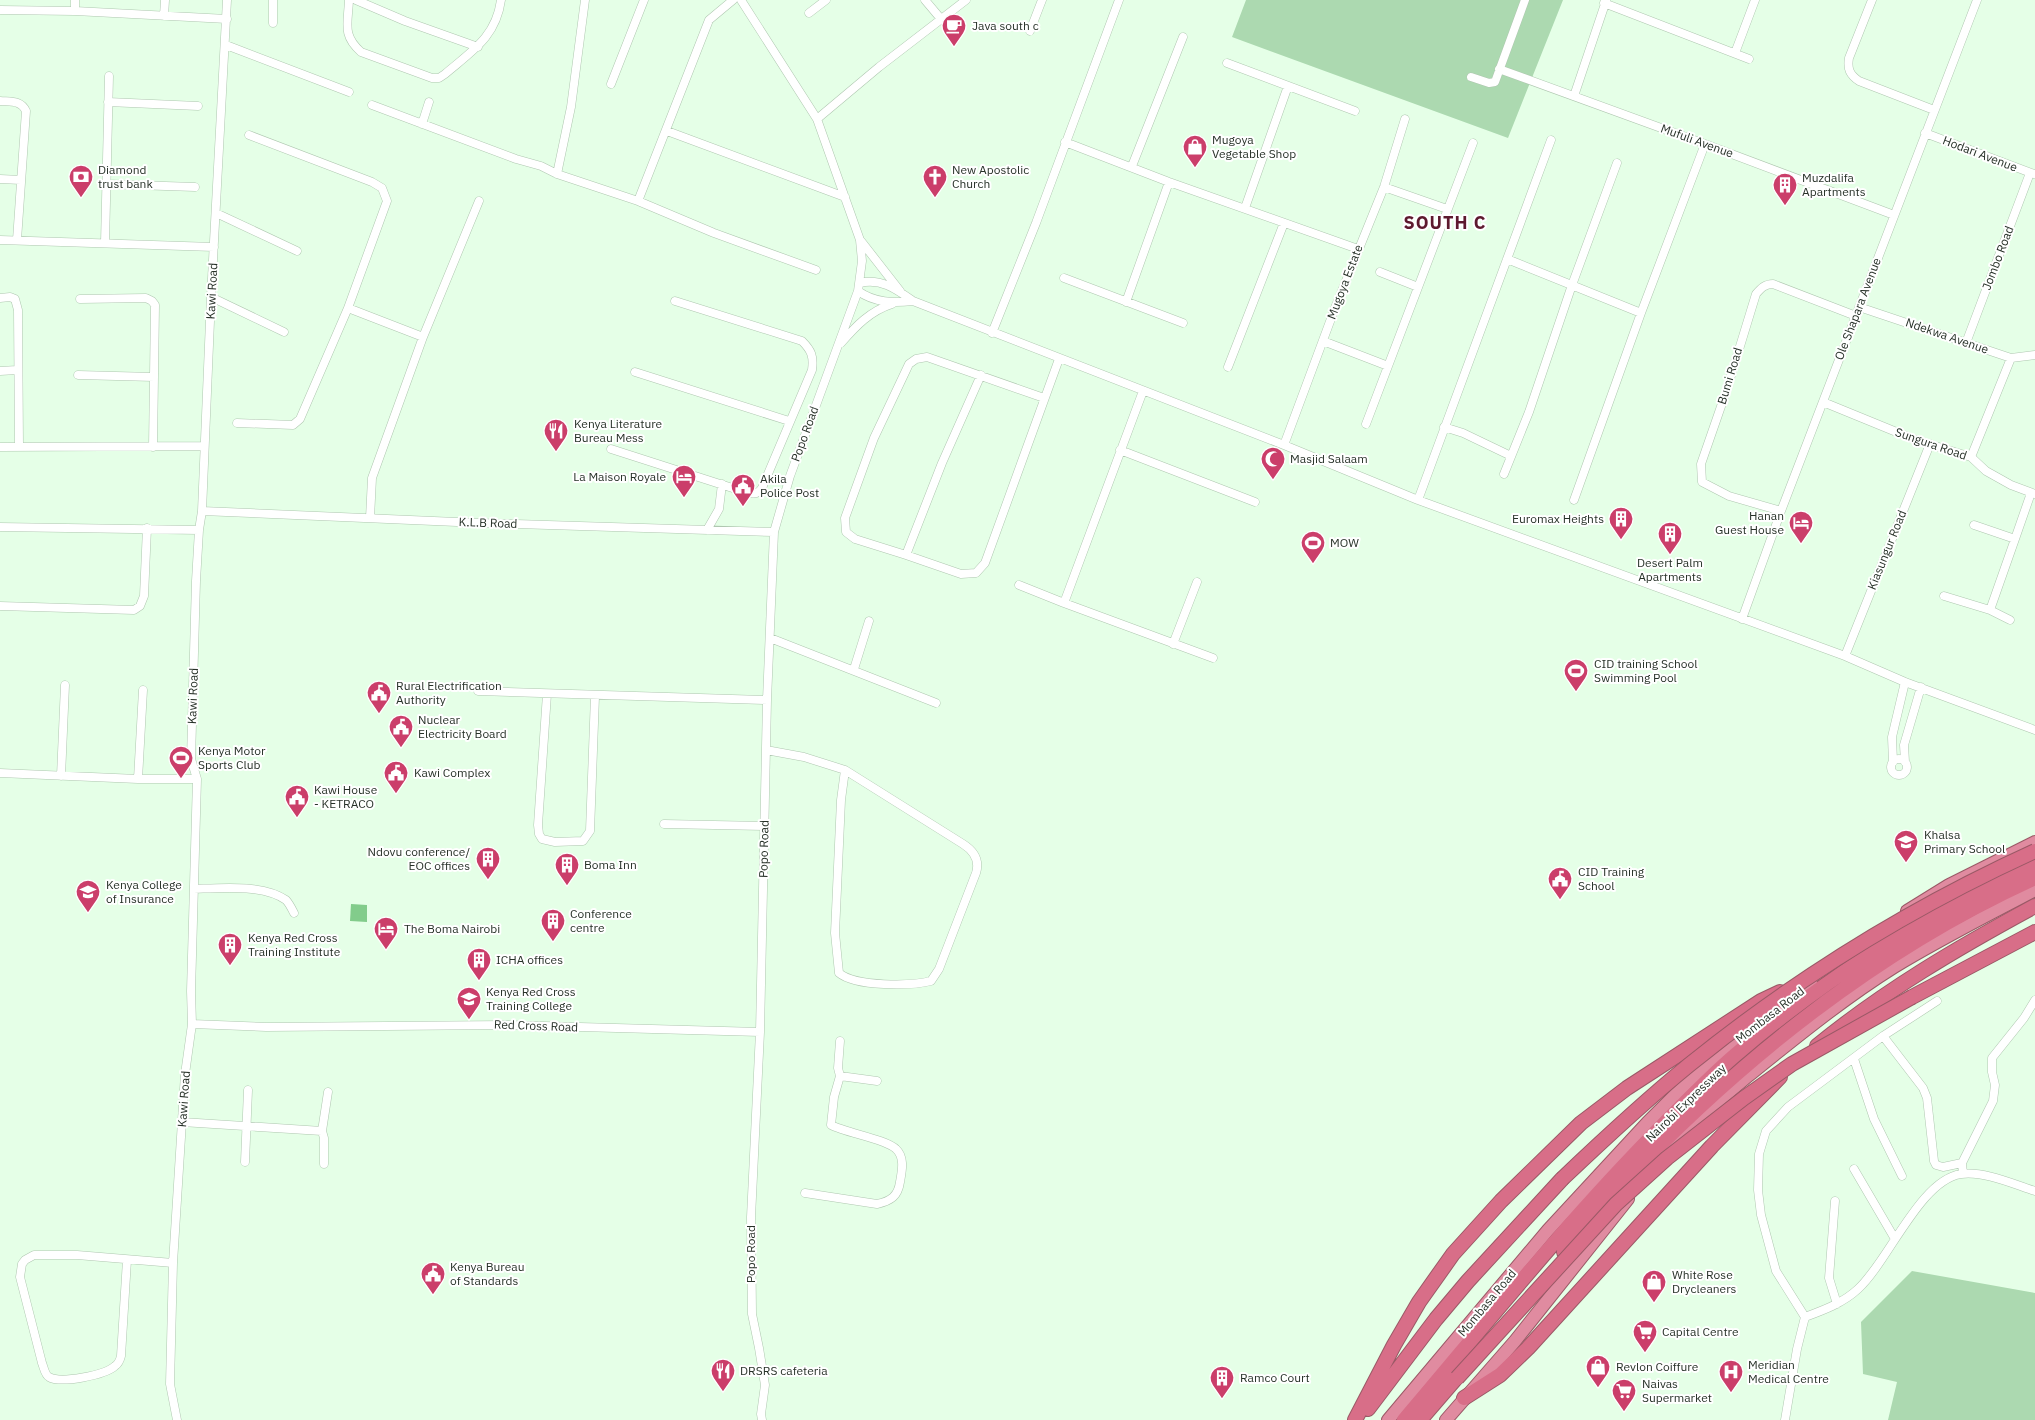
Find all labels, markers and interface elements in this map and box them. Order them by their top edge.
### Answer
cafe icon: Java south c [941,13,967,47]
place label: Java south c [972,18,1039,33]
street label: Mufuli Avenue [1659,120,1736,161]
place label: Mugoya Vegetable Shop [1212,132,1296,161]
street label: Hodari Avenue [1941,132,2020,175]
shop icon: Mugoya Vegetable Shop [1182,134,1208,168]
place label: Diamond trust bank [98,162,153,191]
place label: New Apostolic Church [952,162,1029,191]
bank icon: Diamond trust bank [68,164,94,198]
church icon: New Apostolic Church [922,164,948,198]
place label: Muzdalifa Apartments [1802,170,1866,199]
building icon: Muzdalifa Apartments [1772,172,1798,206]
district label: SOUTH C [1403,211,1487,234]
street label: Jombo Road [1978,224,2017,292]
street label: Mugoya Estate [1323,242,1366,321]
street label: Ole Shapara Avenue [1831,255,1884,362]
street label: Kawi Road [203,262,220,320]
street label: Ndekwa Avenue [1904,314,1991,357]
street label: Bumi Road [1714,346,1745,406]
street label: Popo Road [788,404,821,464]
place label: Kenya Literature Bureau Mess [574,416,663,445]
restaurant icon: Kenya Literature Bureau Mess [543,418,569,452]
street label: Sungura Road [1893,424,1969,463]
mosque icon: Masjid Salaam [1260,446,1286,480]
place label: Masjid Salaam [1290,451,1368,466]
hotel icon: La Maison Royale [671,464,697,498]
place label: La Maison Royale [573,469,666,484]
place label: Akila Police Post [760,471,819,500]
public building icon: Akila Police Post [730,473,756,507]
building icon: Euromax Heights [1608,506,1634,540]
place label: Hanan Guest House [1715,508,1784,537]
street label: Kiasungur Road [1864,508,1909,592]
hotel icon: Hanan Guest House [1788,510,1814,544]
place label: Euromax Heights [1512,511,1604,526]
street label: K.L.B Road [458,514,518,531]
building icon: Desert Palm Apartments [1657,521,1683,555]
sports icon: MOW [1300,530,1326,564]
place label: MOW [1330,535,1359,550]
place label: Desert Palm Apartments [1637,555,1703,584]
place label: CID training School Swimming Pool [1594,656,1697,685]
sports icon: CID training School Swimming Pool [1563,658,1589,692]
street label: Kawi Road [184,668,201,724]
place label: Rural Electrification Authority [396,678,502,707]
public building icon: Rural Electrification Authority [366,680,392,714]
place label: Nuclear Electricity Board [418,712,507,741]
public building icon: Nuclear Electricity Board [388,714,414,748]
place label: Kenya Motor Sports Club [198,743,266,772]
sports icon: Kenya Motor Sports Club [168,745,194,779]
public building icon: Kawi Complex [383,760,409,794]
place label: Kawi Complex [414,765,490,780]
place label: Kawi House - KETRACO [314,782,378,811]
public building icon: Kawi House - KETRACO [284,784,310,818]
street label: Popo Road [755,820,772,878]
place label: Khalsa Primary School [1924,827,2005,856]
school or university icon: Khalsa Primary School [1893,829,1919,863]
place label: Ndovu conference/ EOC offices [368,844,470,873]
building icon: Ndovu conference/ EOC offices [475,846,501,880]
building icon: Boma Inn [554,852,580,886]
place label: Boma Inn [584,857,637,872]
place label: CID Training School [1578,864,1645,893]
public building icon: CID Training School [1547,866,1573,900]
place label: Kenya College of Insurance [106,877,182,906]
school or university icon: Kenya College of Insurance [75,879,101,913]
place label: Conference centre [570,906,632,935]
building icon: Conference centre [540,908,566,942]
hotel icon: The Boma Nairobi [373,916,399,950]
place label: The Boma Nairobi [404,921,500,936]
place label: Kenya Red Cross Training Institute [248,930,341,959]
building icon: Kenya Red Cross Training Institute [217,932,243,966]
building icon: ICHA offices [466,947,492,981]
place label: ICHA offices [496,952,563,967]
street label: Mombasa Road [1732,983,1807,1046]
place label: Kenya Red Cross Training College [486,984,576,1013]
school or university icon: Kenya Red Cross Training College [456,986,482,1020]
street label: Red Cross Road [494,1017,578,1034]
street label: Nairobi Expressway [1642,1061,1729,1145]
street label: Kawi Road [174,1070,193,1128]
street label: Popo Road [743,1225,758,1283]
place label: Kenya Bureau of Standards [450,1259,525,1288]
public building icon: Kenya Bureau of Standards [420,1261,446,1295]
street label: Mombasa Road [1454,1266,1519,1339]
place label: White Rose Drycleaners [1672,1267,1737,1296]
shop icon: White Rose Drycleaners [1641,1269,1667,1303]
supermarket icon: Capital Centre [1632,1319,1658,1353]
place label: Capital Centre [1662,1324,1739,1339]
shop icon: Revlon Coiffure [1585,1354,1611,1388]
place label: Meridian Medical Centre [1748,1357,1829,1386]
restaurant icon: DRSRS cafeteria [710,1358,736,1392]
place label: Revlon Coiffure [1616,1359,1699,1374]
hospital icon: Meridian Medical Centre [1718,1359,1744,1393]
place label: DRSRS cafeteria [740,1363,828,1378]
building icon: Ramco Court [1209,1365,1235,1399]
place label: Ramco Court [1240,1370,1310,1385]
place label: Naivas Supermarket [1642,1376,1712,1405]
supermarket icon: Naivas Supermarket [1611,1378,1637,1412]

